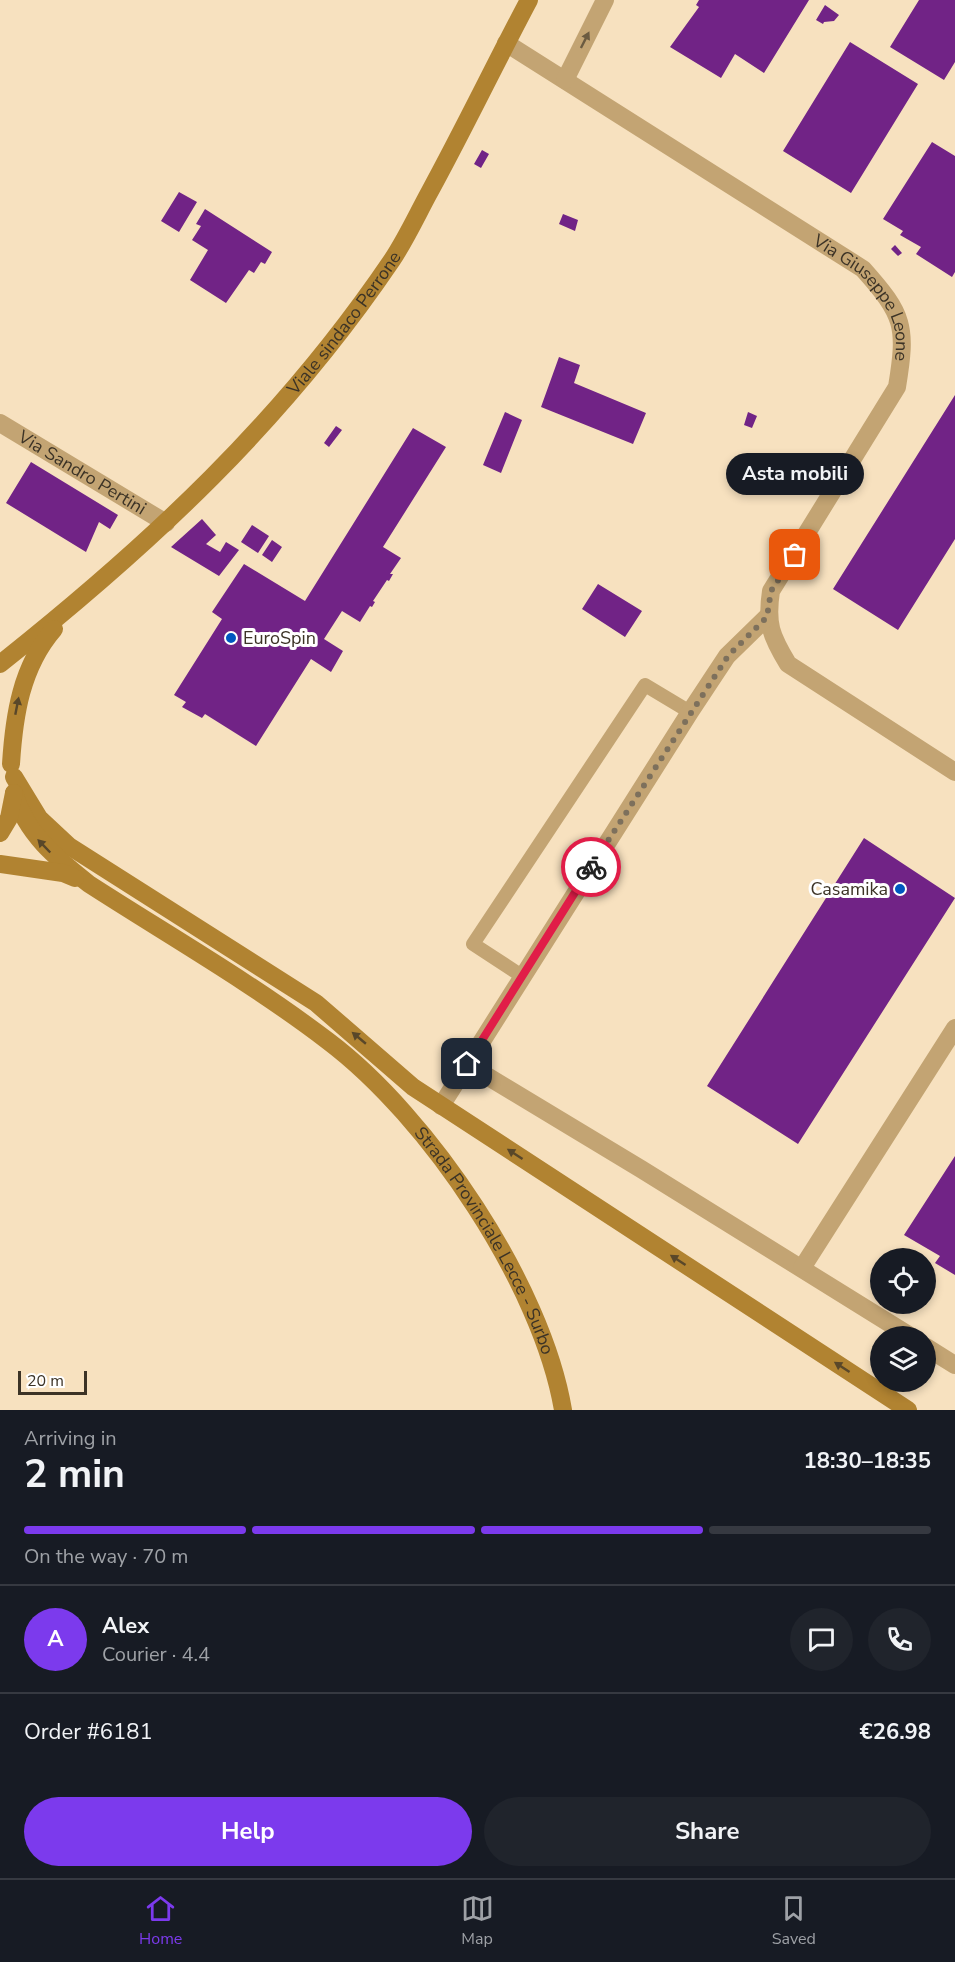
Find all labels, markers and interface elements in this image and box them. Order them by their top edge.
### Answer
one-way arrow [580,31,590,48]
street label: Via Giuseppe Leone [808,228,914,362]
street label: Viale sindaco Perrone [281,247,407,401]
street label: Via Sandro Pertini [13,424,151,520]
callout: Asta mobili [726,453,864,495]
text: Asta mobili [742,460,848,487]
pin [769,529,820,580]
icon: bag [778,538,811,571]
place label: EuroSpin [243,626,316,650]
marker: EuroSpin [224,631,238,645]
one-way arrow [13,697,22,716]
courier [561,837,621,897]
one-way arrow [38,839,52,853]
icon: bike [575,851,608,884]
place label: Casamika [810,877,888,901]
marker: Casamika [893,882,907,896]
one-way arrow [352,1032,367,1045]
pin [441,1038,492,1089]
icon: home [450,1047,483,1080]
street label: Strada Provinciale Lecce - Surbo [409,1122,560,1358]
one-way arrow [507,1149,523,1160]
map controls [870,1248,936,1392]
button: locate [870,1248,936,1314]
one-way arrow [670,1255,686,1266]
button: layers [870,1326,936,1392]
one-way arrow [834,1361,850,1372]
scale bar [18,1368,87,1396]
text: 20 m [27,1370,64,1392]
text: Arriving in [24,1425,117,1452]
text: 18:30–18:35 [803,1446,931,1476]
text: 2 min [24,1448,125,1501]
text: On the way · 70 m [24,1543,188,1570]
button: chat [790,1608,853,1671]
button: phone [868,1608,931,1671]
text: Alex [102,1611,149,1641]
text: A [47,1624,64,1654]
text: Courier · 4.4 [102,1641,210,1668]
text: Order #6181 [24,1717,153,1747]
text: €26.98 [860,1717,931,1747]
button: Help [24,1797,472,1866]
button: Share [484,1797,931,1866]
tab: Home [139,1892,182,1950]
tab: Map [461,1892,494,1950]
tab: Saved [772,1892,816,1950]

